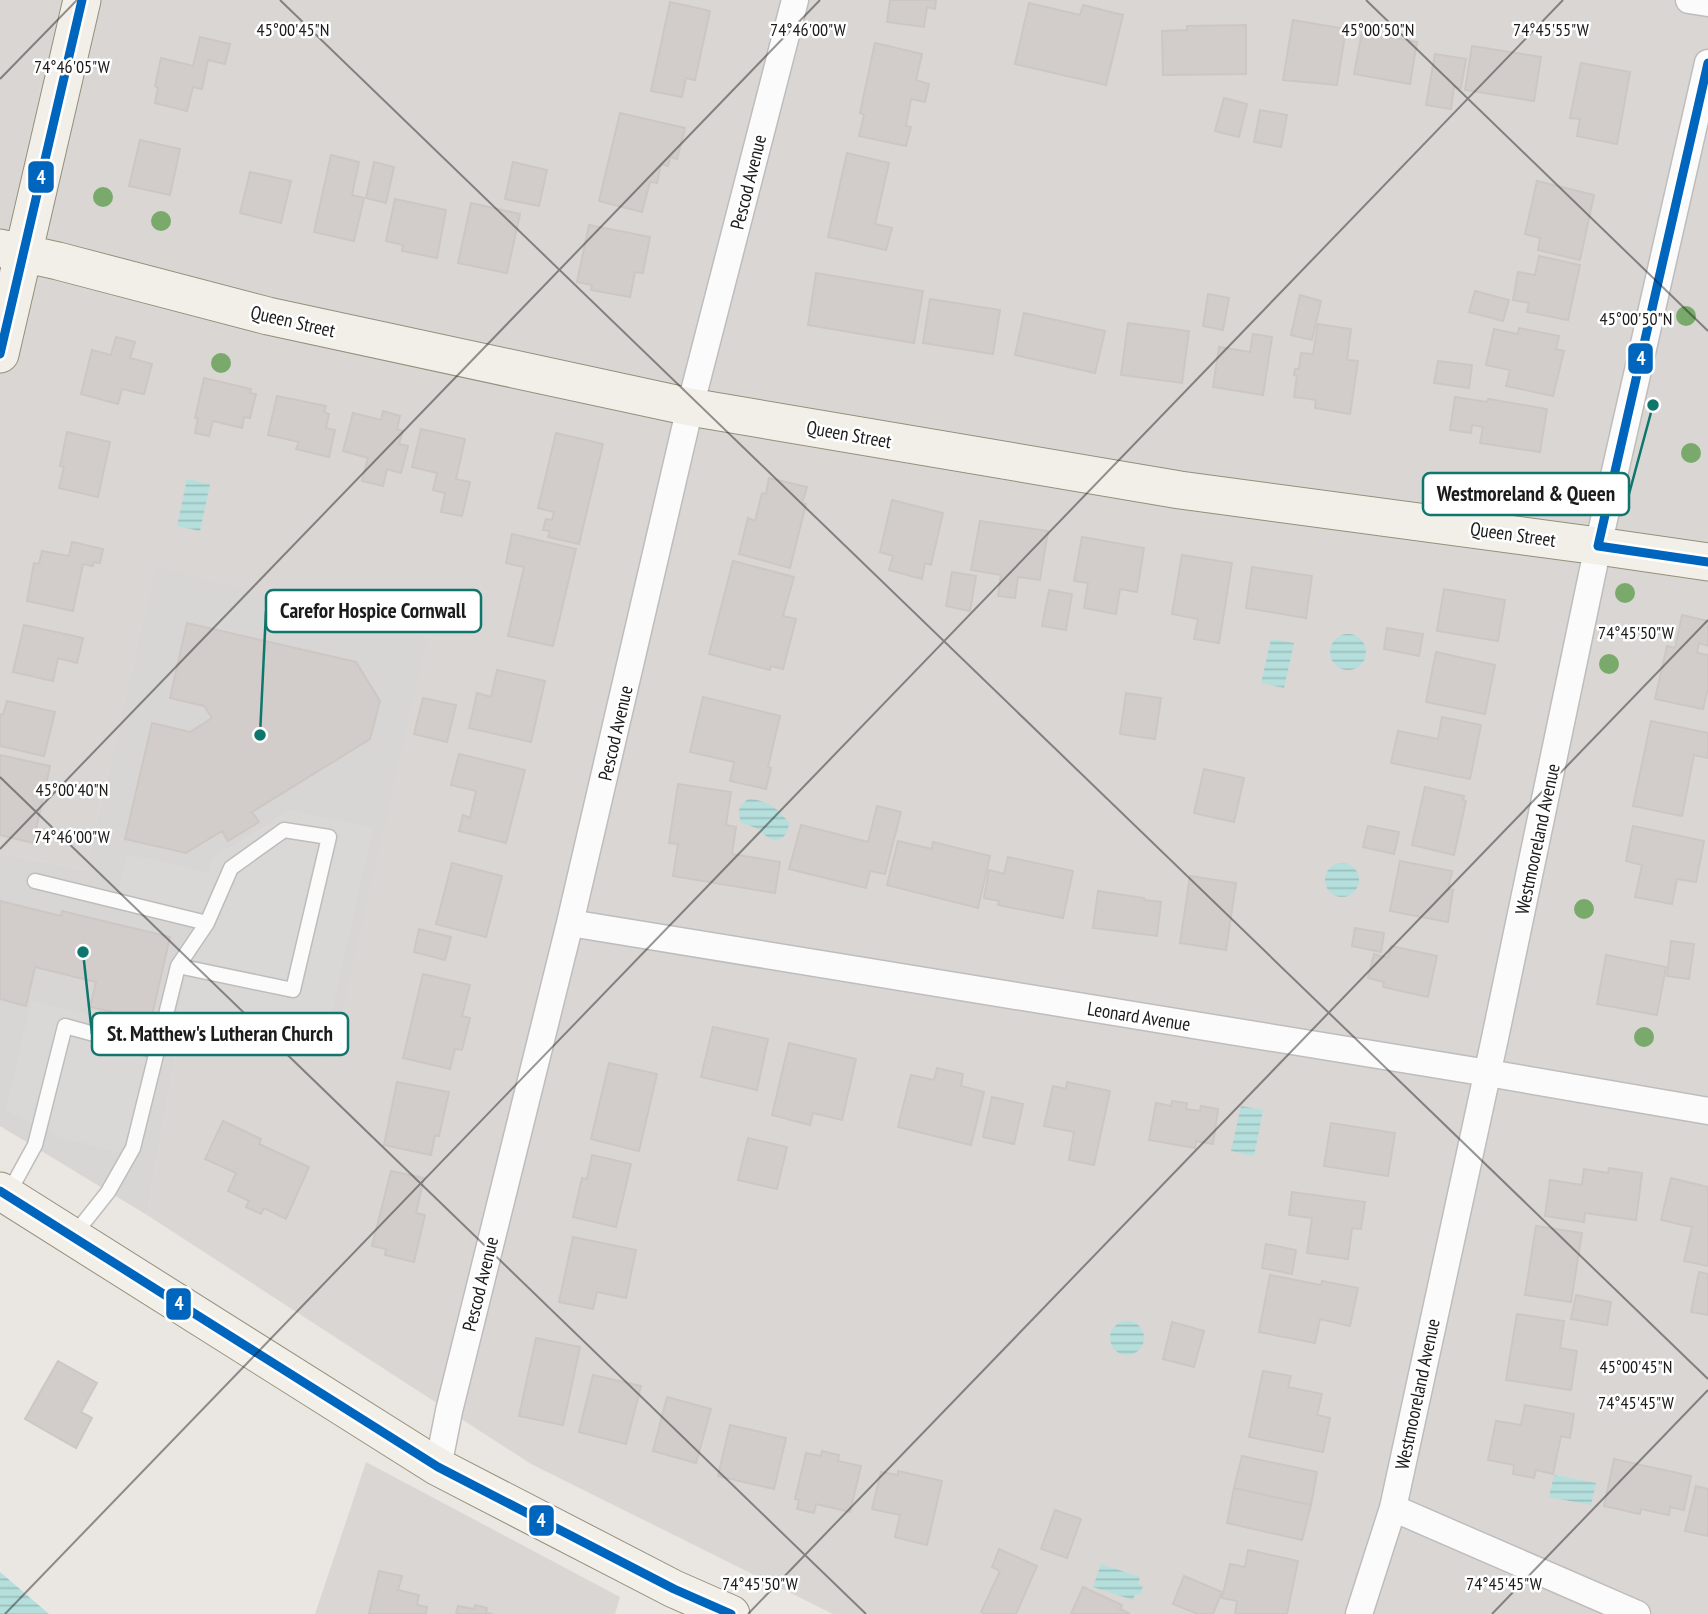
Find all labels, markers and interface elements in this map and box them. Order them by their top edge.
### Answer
text: 45°00'45"N [257,18,329,41]
text: 74°46'00"W [770,18,846,41]
text: 45°00'50"N [1342,18,1414,41]
text: 74°45'55"W [1513,18,1589,41]
text: 74°46'05"W [34,55,110,78]
street label: Pescod Avenue [725,132,771,232]
line badge: 4 [27,160,55,194]
text: 4 [36,165,46,189]
street label: Queen Street [248,300,338,343]
text: 45°00'50"N [1600,307,1672,330]
line badge: 4 [1627,342,1654,375]
text: 4 [1636,346,1646,370]
street label: Queen Street [805,415,894,453]
callout: Westmoreland & Queen [1423,473,1629,515]
text: Westmoreland & Queen [1436,480,1615,507]
street label: Queen Street [1469,516,1558,552]
callout: Carefor Hospice Cornwall [266,590,481,632]
text: Carefor Hospice Cornwall [280,597,467,624]
text: 74°45'50"W [1598,621,1674,644]
street label: Pescod Avenue [592,683,638,783]
street label: Westmooreland Avenue [1509,761,1565,917]
text: 45°00'40"N [36,778,108,801]
text: 74°46'00"W [34,825,110,848]
street label: Leonard Avenue [1086,996,1192,1036]
callout: St. Matthew's Lutheran Church [92,1013,348,1055]
text: St. Matthew's Lutheran Church [107,1020,333,1047]
street label: Pescod Avenue [457,1234,503,1334]
line badge: 4 [165,1287,192,1321]
text: 4 [174,1291,184,1315]
street label: Westmooreland Avenue [1389,1316,1445,1472]
text: 45°00'45"N [1600,1355,1672,1378]
text: 74°45'45"W [1598,1391,1674,1414]
line badge: 4 [528,1504,555,1537]
text: 4 [536,1508,546,1532]
text: 74°45'50"W [722,1572,798,1595]
text: 74°45'45"W [1466,1572,1542,1595]

